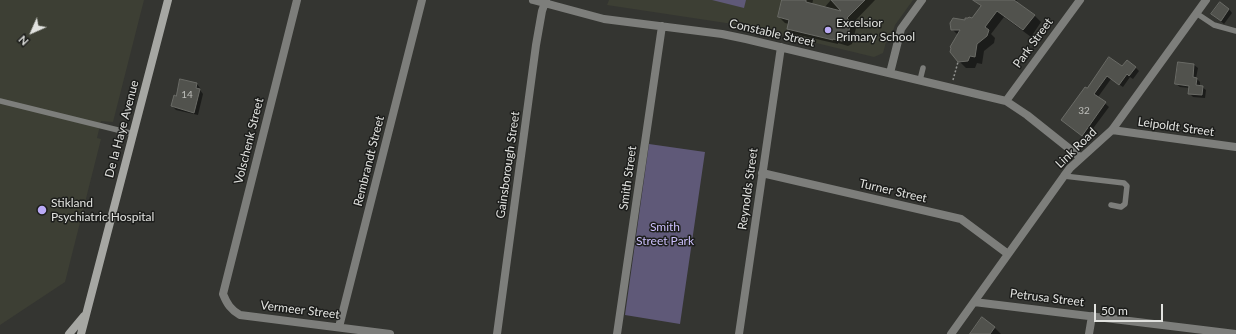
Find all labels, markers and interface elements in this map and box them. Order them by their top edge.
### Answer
north arrow [12,12,52,52]
street label: Park Street [1010,15,1056,71]
street label: Constable Street [728,16,816,50]
place label: Excelsior Primary School [836,16,915,44]
marker: Excelsior Primary School [823,25,833,35]
text: N [16,33,31,48]
street label: De la Haye Avenue [102,79,142,179]
house number: 14 [181,89,193,101]
street label: Volschenk Street [231,96,267,186]
house number: 32 [1078,105,1090,117]
street label: Gainsborough Street [493,110,523,220]
street label: Rembrandt Street [351,114,387,208]
street label: Leipoldt Street [1137,115,1215,139]
street label: Link Road [1052,125,1100,171]
street label: Smith Street [616,145,640,211]
street label: Reynolds Street [735,147,761,231]
street label: Turner Street [858,176,928,206]
place label: Stikland Psychiatric Hospital [51,196,154,224]
marker: Stikland Psychiatric Hospital [36,204,48,216]
park label: Smith Street Park [636,220,694,248]
street label: Petrusa Street [1009,286,1085,310]
scale bar [1096,296,1165,322]
street label: Vermeer Street [260,298,340,322]
text: 50 m [1101,303,1128,318]

